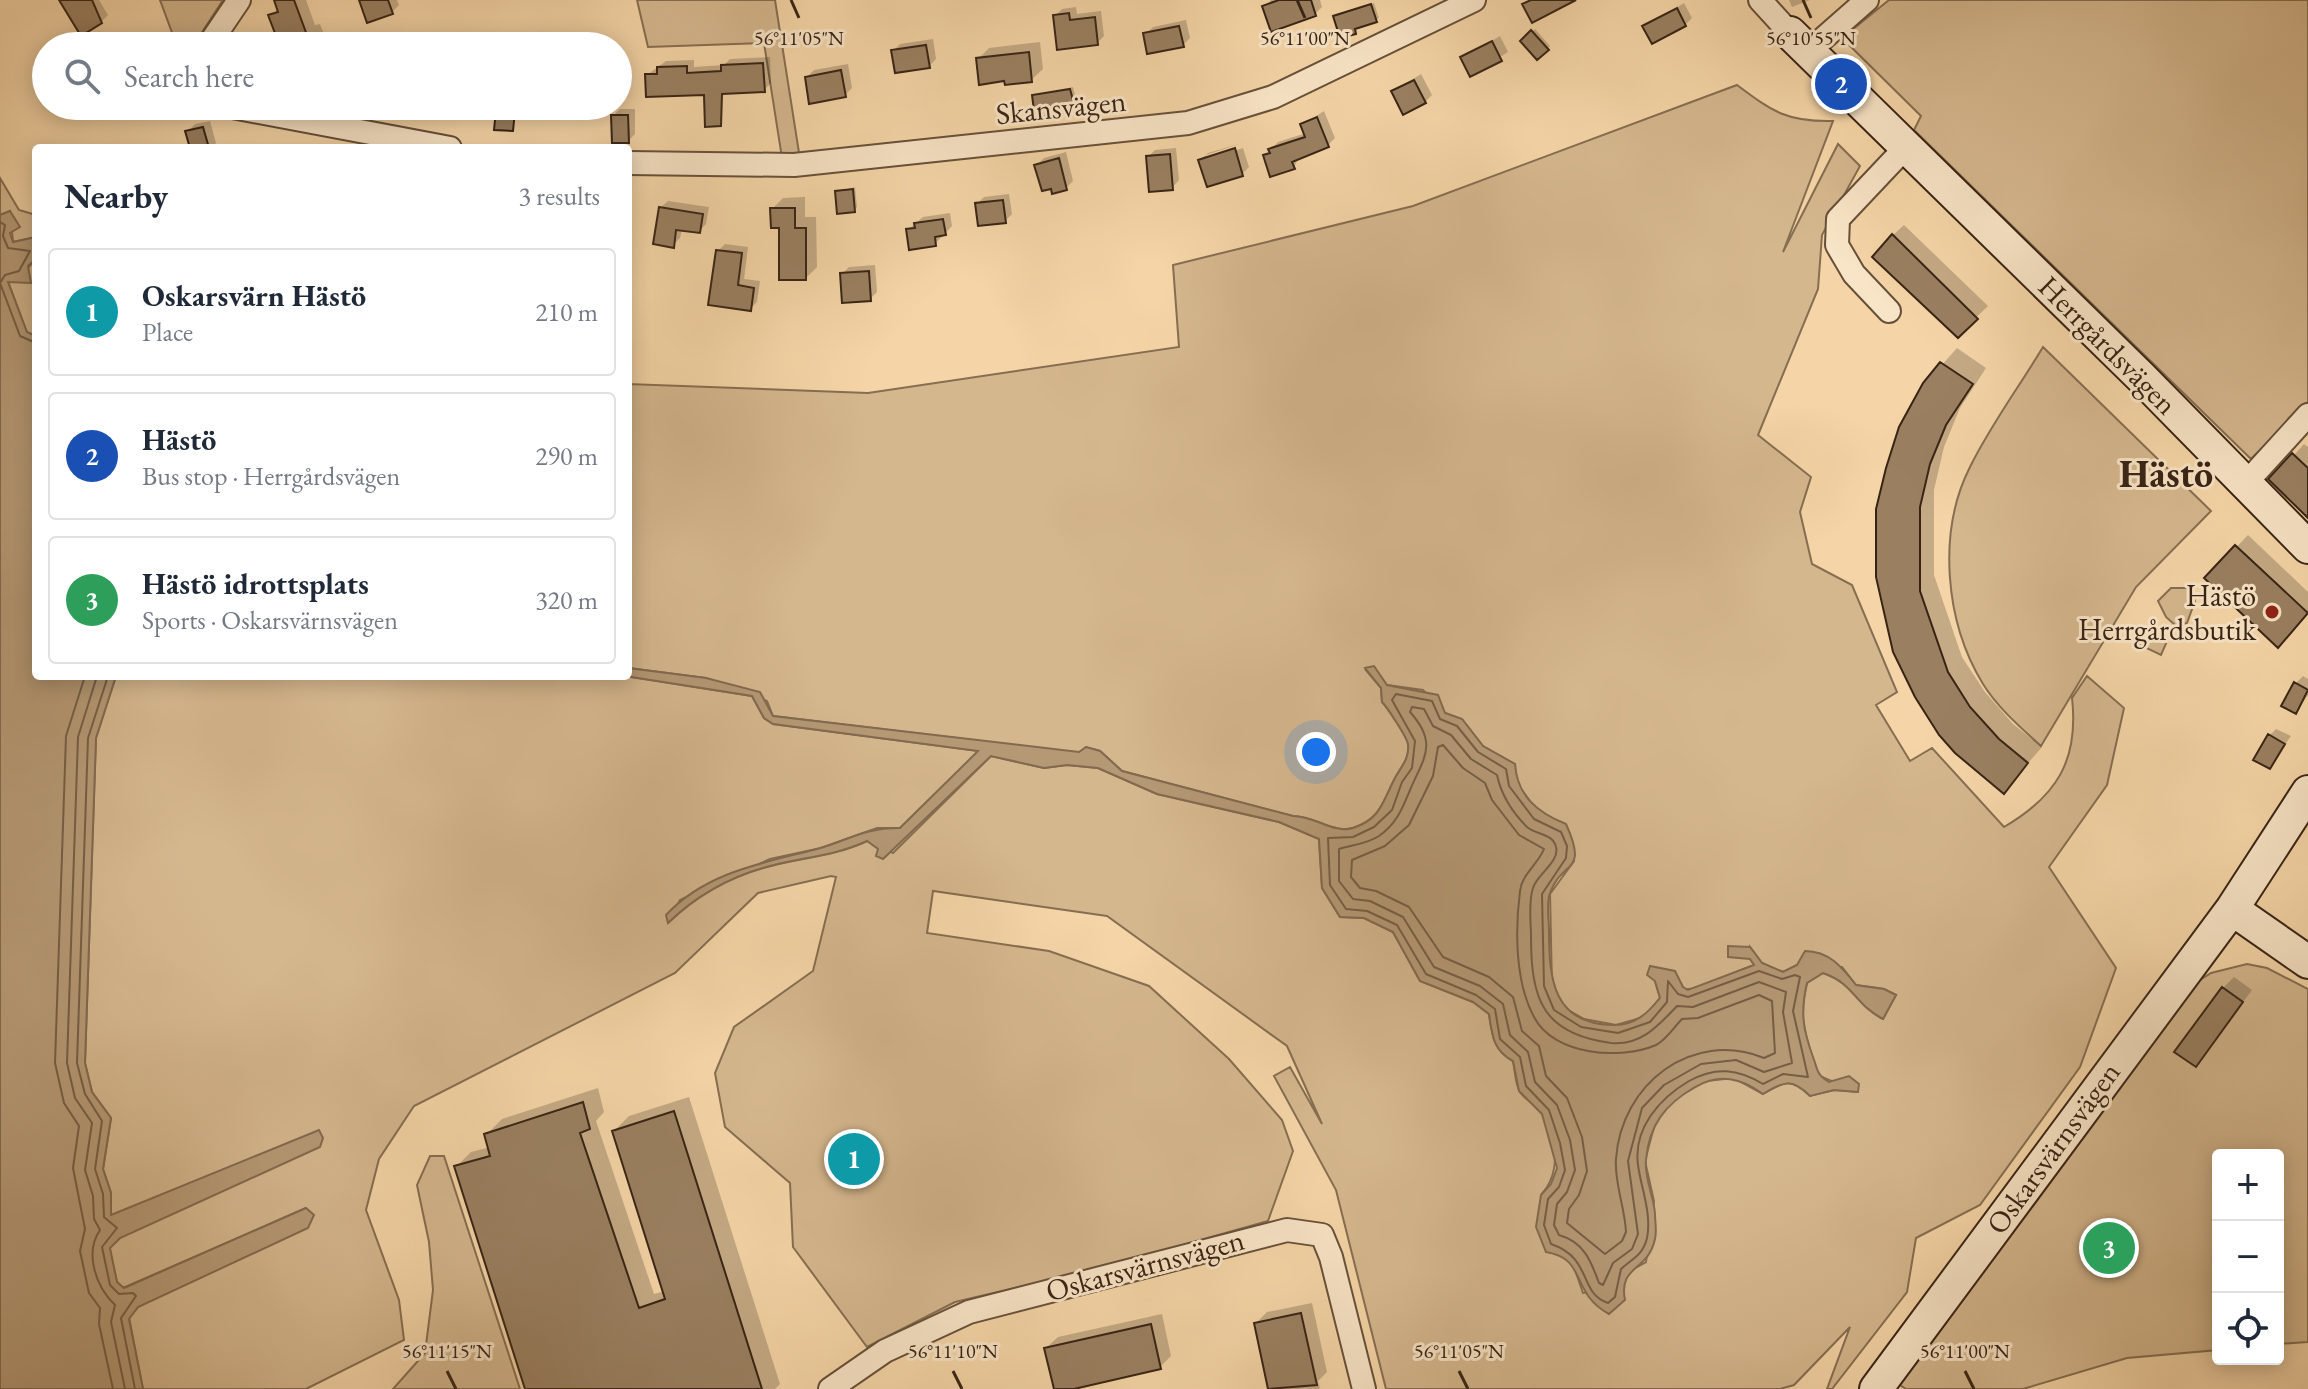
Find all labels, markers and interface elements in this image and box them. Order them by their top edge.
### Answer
text: 56°11'05"N [754,25,844,51]
text: 56°11'00"N [1260,25,1350,51]
text: 56°10'55"N [1766,25,1856,51]
search box [32,32,632,120]
icon: search [60,54,104,98]
pin: 2 [1815,54,1867,114]
text: Search here [124,57,254,96]
street label: Skansvägen [994,81,1128,133]
text: Nearby [64,174,168,218]
text: 3 results [519,179,600,213]
street label: Herrgårdsvägen [2030,267,2186,423]
text: Oskarsvärn Hästö [142,276,366,315]
text: 1 [85,295,99,329]
text: 210 m [535,295,598,329]
text: Place [142,315,193,349]
text: Hästö [142,420,216,459]
text: 2 [85,439,99,473]
text: 290 m [535,439,598,473]
district label: Hästö [2119,449,2213,498]
text: Bus stop · Herrgårdsvägen [142,459,400,493]
text: Hästö idrottsplats [142,564,369,603]
place label: Hästö Herrgårdsbutik [2078,576,2257,649]
text: 3 [85,583,99,617]
text: 320 m [535,583,598,617]
text: Sports · Oskarsvärnsvägen [142,603,398,637]
marker: Hästö Herrgårdsbutik [2263,603,2281,621]
your location [1296,732,1336,772]
street label: Oskarsvärnsvägen [1977,1054,2129,1242]
pin: 1 [828,1129,880,1189]
map controls [2212,1149,2284,1365]
button: + [2212,1149,2284,1221]
pin: 3 [2083,1218,2135,1278]
street label: Oskarsvärnsvägen [1042,1220,1249,1310]
button: − [2212,1221,2284,1293]
button: locate [2212,1293,2284,1365]
text: 56°11'15"N [402,1338,492,1364]
text: 56°11'10"N [908,1338,998,1364]
text: 56°11'05"N [1414,1338,1504,1364]
text: 56°11'00"N [1920,1338,2010,1364]

